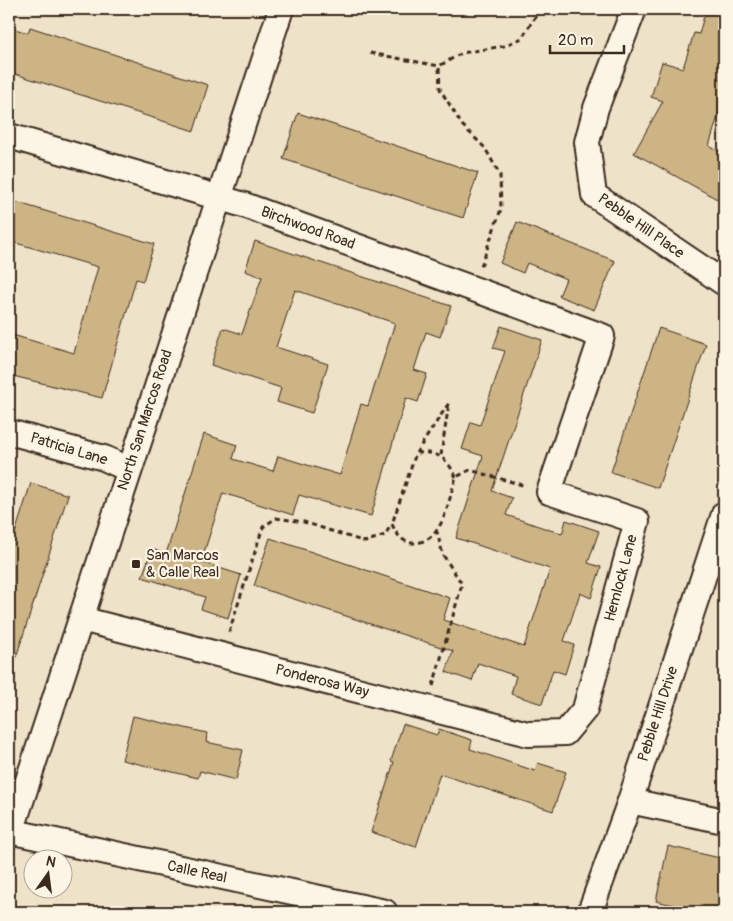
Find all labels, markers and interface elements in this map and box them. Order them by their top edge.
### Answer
scale bar [550,22,624,54]
text: 20 m [558,31,593,50]
street label: Pebble Hill Place [594,189,688,263]
street label: Birchwood Road [258,202,358,254]
street label: North San Marcos Road [113,347,177,493]
street label: Patricia Lane [28,428,110,470]
street label: Hemlock Lane [600,532,642,623]
place label: San Marcos & Calle Real [146,546,219,582]
marker: San Marcos & Calle Real [130,558,142,570]
street label: Ponderosa Way [273,660,371,702]
street label: Pebble Hill Drive [634,663,683,764]
north arrow [22,848,72,898]
text: N [44,852,58,871]
street label: Calle Real [165,856,229,888]

